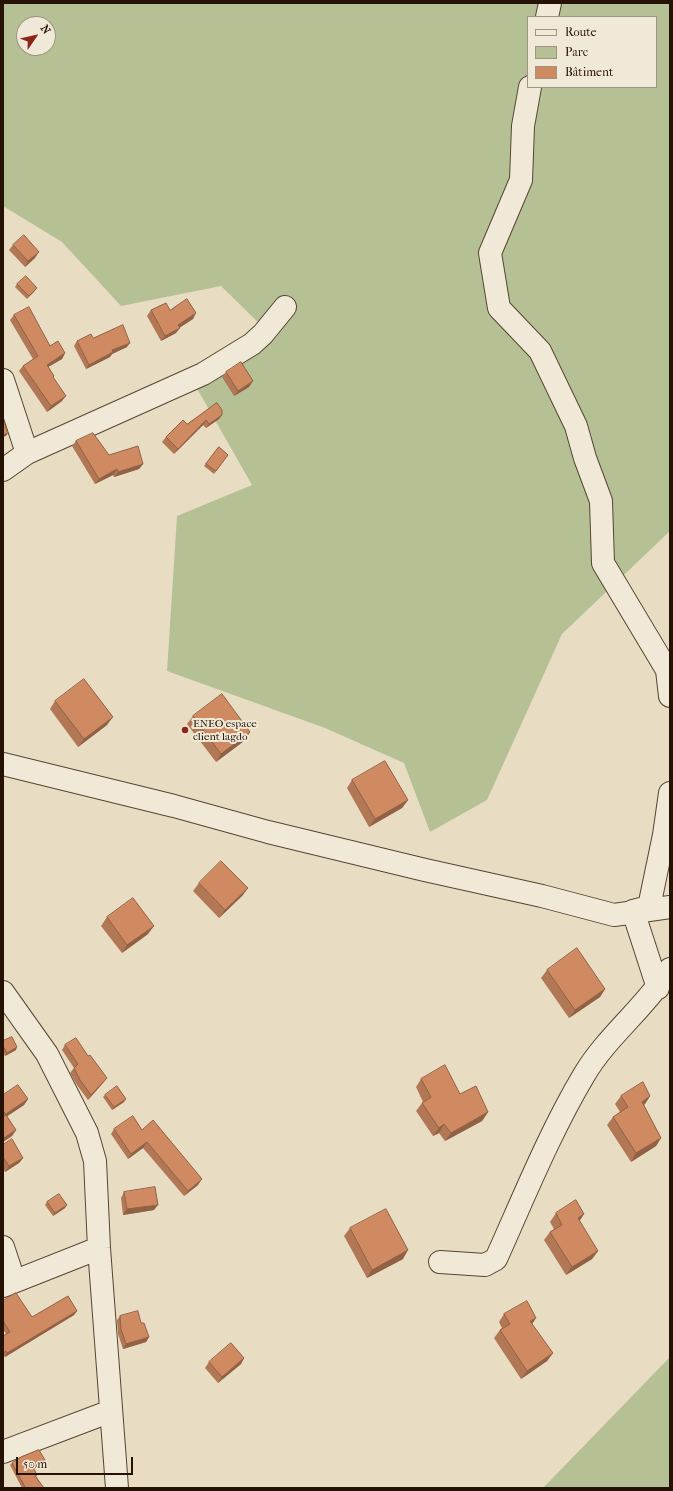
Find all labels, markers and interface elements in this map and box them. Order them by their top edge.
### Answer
north arrow [16,16,56,56]
legend [527,16,657,88]
text: N [38,22,53,37]
text: Route [565,25,597,39]
text: Parc [565,45,588,59]
text: Bâtiment [565,65,613,79]
place label: ENEO espace client lagdo [193,717,257,743]
marker: ENEO espace client lagdo [180,725,190,735]
scale bar [18,1449,135,1475]
text: 50 m [23,1457,47,1471]

